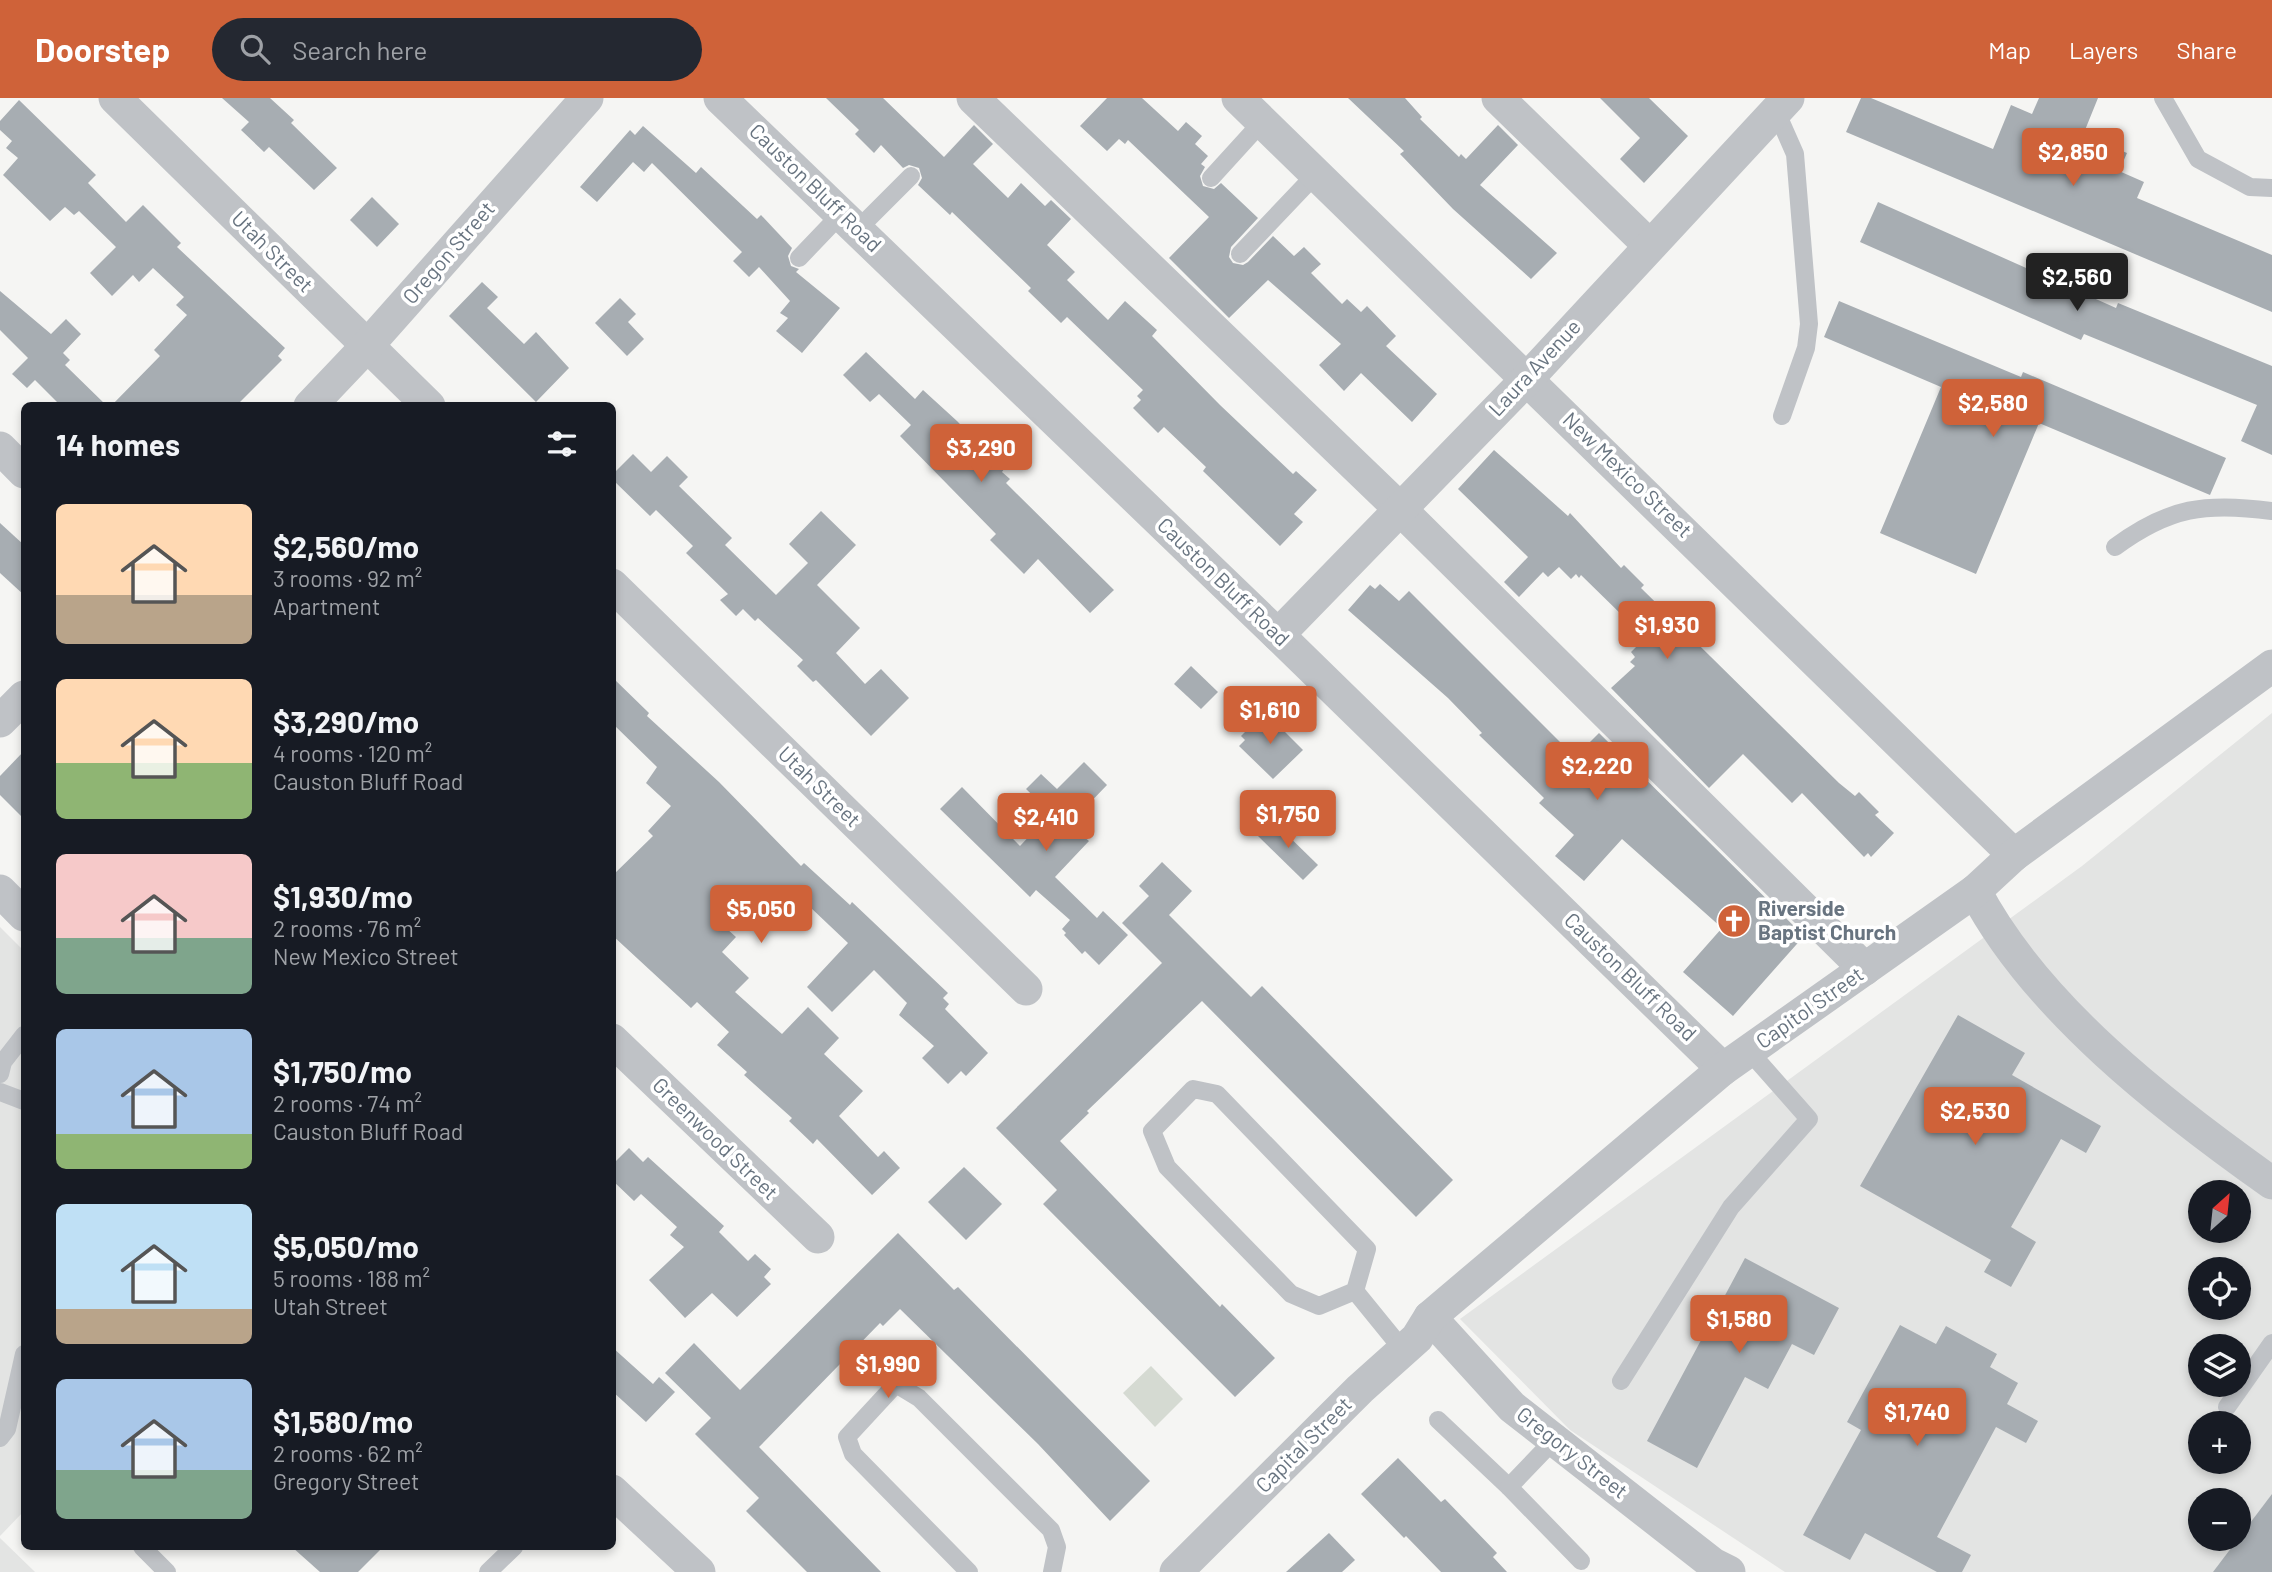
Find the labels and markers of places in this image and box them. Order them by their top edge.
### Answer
pin: $2,850 [2016,129,2130,188]
pin: $2,560 [2020,254,2134,313]
pin: $2,580 [1936,380,2050,439]
pin: $3,290 [924,424,1038,484]
pin: $1,930 [1610,602,1724,661]
pin: $1,610 [1213,686,1327,746]
pin: $2,220 [1540,742,1654,802]
pin: $1,750 [1231,790,1345,850]
pin: $2,410 [989,794,1103,853]
pin: $5,050 [704,886,818,945]
place label: Riverside Baptist Church [1758,895,1896,944]
church icon: Riverside Baptist Church [1715,902,1753,940]
pin: $2,530 [1918,1088,2032,1147]
pin: $1,580 [1682,1296,1796,1355]
pin: $1,990 [831,1340,945,1400]
pin: $1,740 [1860,1388,1974,1448]

